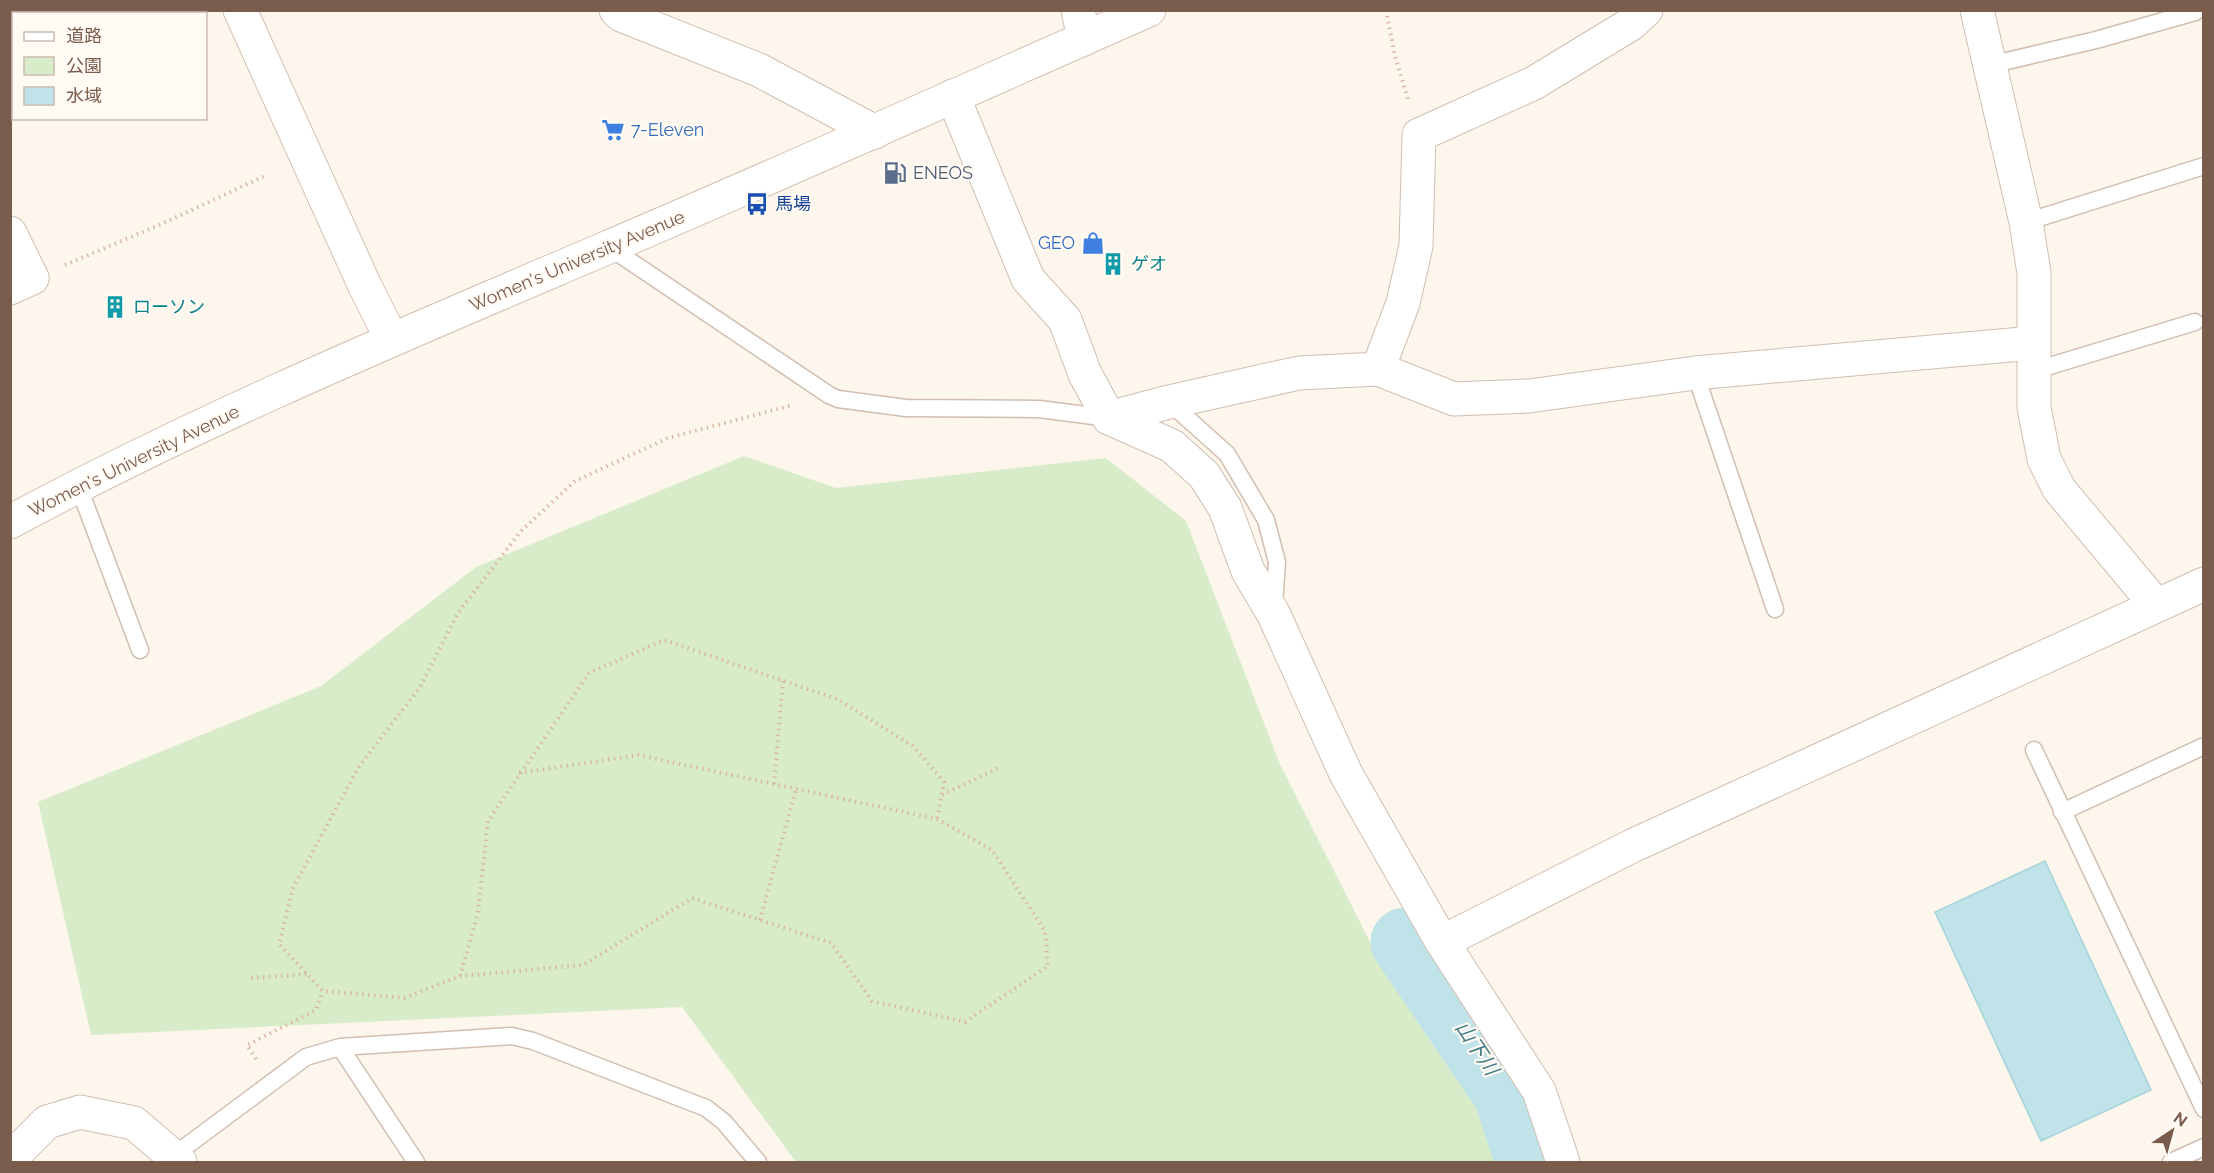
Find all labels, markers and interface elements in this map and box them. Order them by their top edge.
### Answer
legend [12,12,207,120]
text: 道路 [66,25,102,46]
text: 公園 [66,55,102,76]
text: 水域 [66,85,102,106]
supermarket icon: 7-Eleven [600,117,626,143]
place label: 7-Eleven [631,119,704,140]
fuel station icon: ENEOS [882,160,908,186]
place label: ENEOS [913,162,973,183]
bus stop icon: 馬場 [744,191,770,217]
place label: 馬場 [775,193,811,214]
street label: Women's University Avenue [466,205,688,315]
shop icon: GEO [1080,230,1106,256]
place label: GEO [1038,232,1075,253]
building icon: ゲオ [1100,251,1126,277]
place label: ゲオ [1131,253,1167,274]
building icon: ローソン [102,294,128,320]
place label: ローソン [133,296,205,317]
street label: Women's University Avenue [25,400,243,521]
water label: 山下川 [1450,1016,1505,1081]
north arrow [2142,1101,2202,1161]
text: N [2170,1108,2191,1131]

